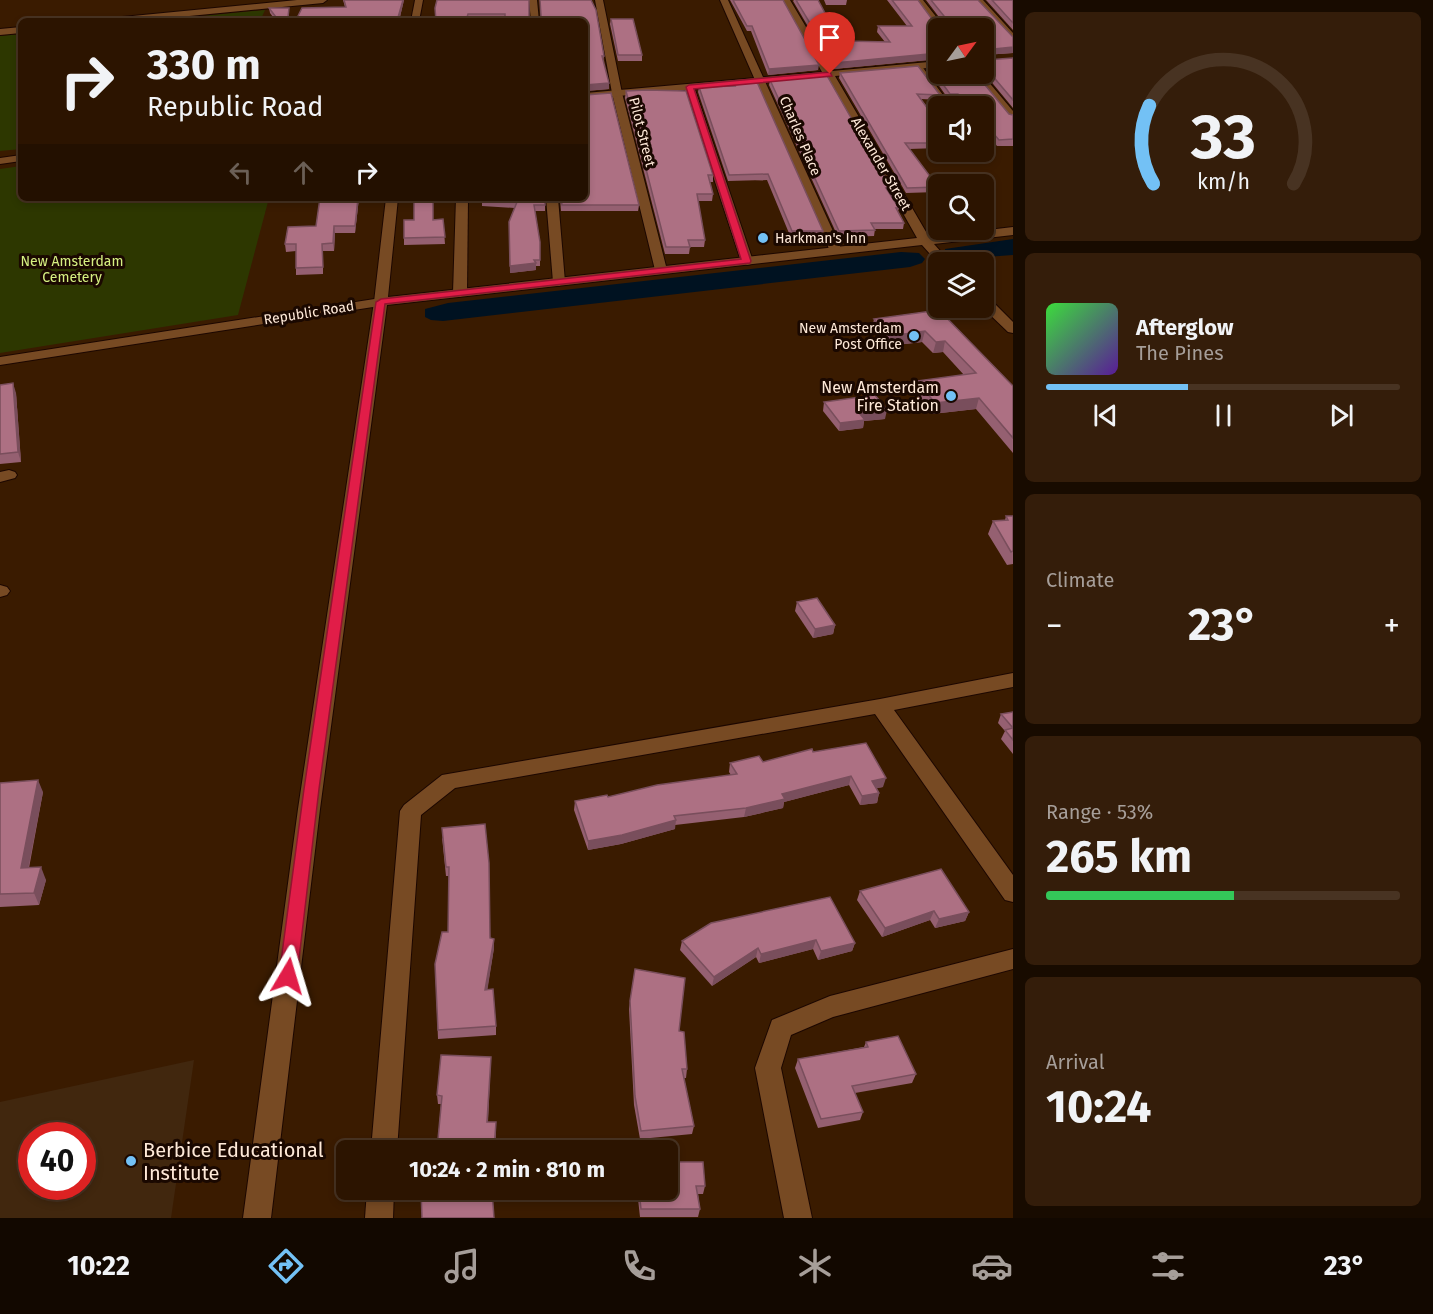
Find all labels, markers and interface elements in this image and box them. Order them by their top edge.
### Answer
pin [804,12,855,74]
north arrow [928,18,994,84]
map controls [928,18,994,318]
icon: arrive [813,21,846,54]
text: 330 m [147,40,261,90]
icon: right [48,42,126,120]
text: Republic Road [147,91,323,123]
street label: Charles Place [776,94,824,178]
street label: Pilot Street [625,95,659,169]
button: sound [928,96,994,162]
text: 33 [1190,100,1255,175]
street label: Alexander Street [847,114,915,215]
icon: left [224,156,257,189]
icon: ahead [287,156,320,189]
icon: right [350,156,383,189]
text: km/h [1196,169,1250,195]
button: search [928,174,994,240]
place label: Harkman's Inn [775,230,866,247]
marker: Harkman's Inn [756,231,770,245]
button: layers [928,252,994,318]
park label: New Amsterdam Cemetery [21,253,123,286]
street label: Republic Road [263,297,355,329]
text: Afterglow [1136,314,1233,341]
place label: New Amsterdam Post Office [799,320,902,353]
marker: New Amsterdam Post Office [907,329,921,343]
text: The Pines [1136,341,1223,365]
place label: New Amsterdam Fire Station [821,378,939,415]
marker: New Amsterdam Fire Station [944,389,958,403]
icon: previous [1089,399,1122,432]
icon: pause [1207,399,1240,432]
icon: next [1325,399,1358,432]
text: Climate [1046,568,1114,592]
text: 23° [1188,598,1258,652]
text: − [1046,606,1063,646]
text: + [1384,606,1400,646]
text: Range · 53% [1046,800,1153,824]
text: 265 km [1046,830,1192,884]
position arrow [256,944,320,1008]
text: Arrival [1046,1050,1105,1074]
text: 10:24 [1046,1080,1151,1134]
speed limit sign: 40 [18,1122,96,1200]
place label: Berbice Educational Institute [143,1138,324,1185]
marker: Berbice Educational Institute [124,1154,138,1168]
text: 10:24 · 2 min · 810 m [409,1156,605,1183]
icon: directions [265,1245,307,1287]
icon: music [441,1245,483,1287]
icon: phone [618,1245,660,1287]
icon: climate [794,1245,836,1287]
icon: car [971,1245,1013,1287]
icon: filters [1147,1245,1189,1287]
text: 10:22 [67,1250,130,1282]
text: 23° [1324,1250,1366,1282]

